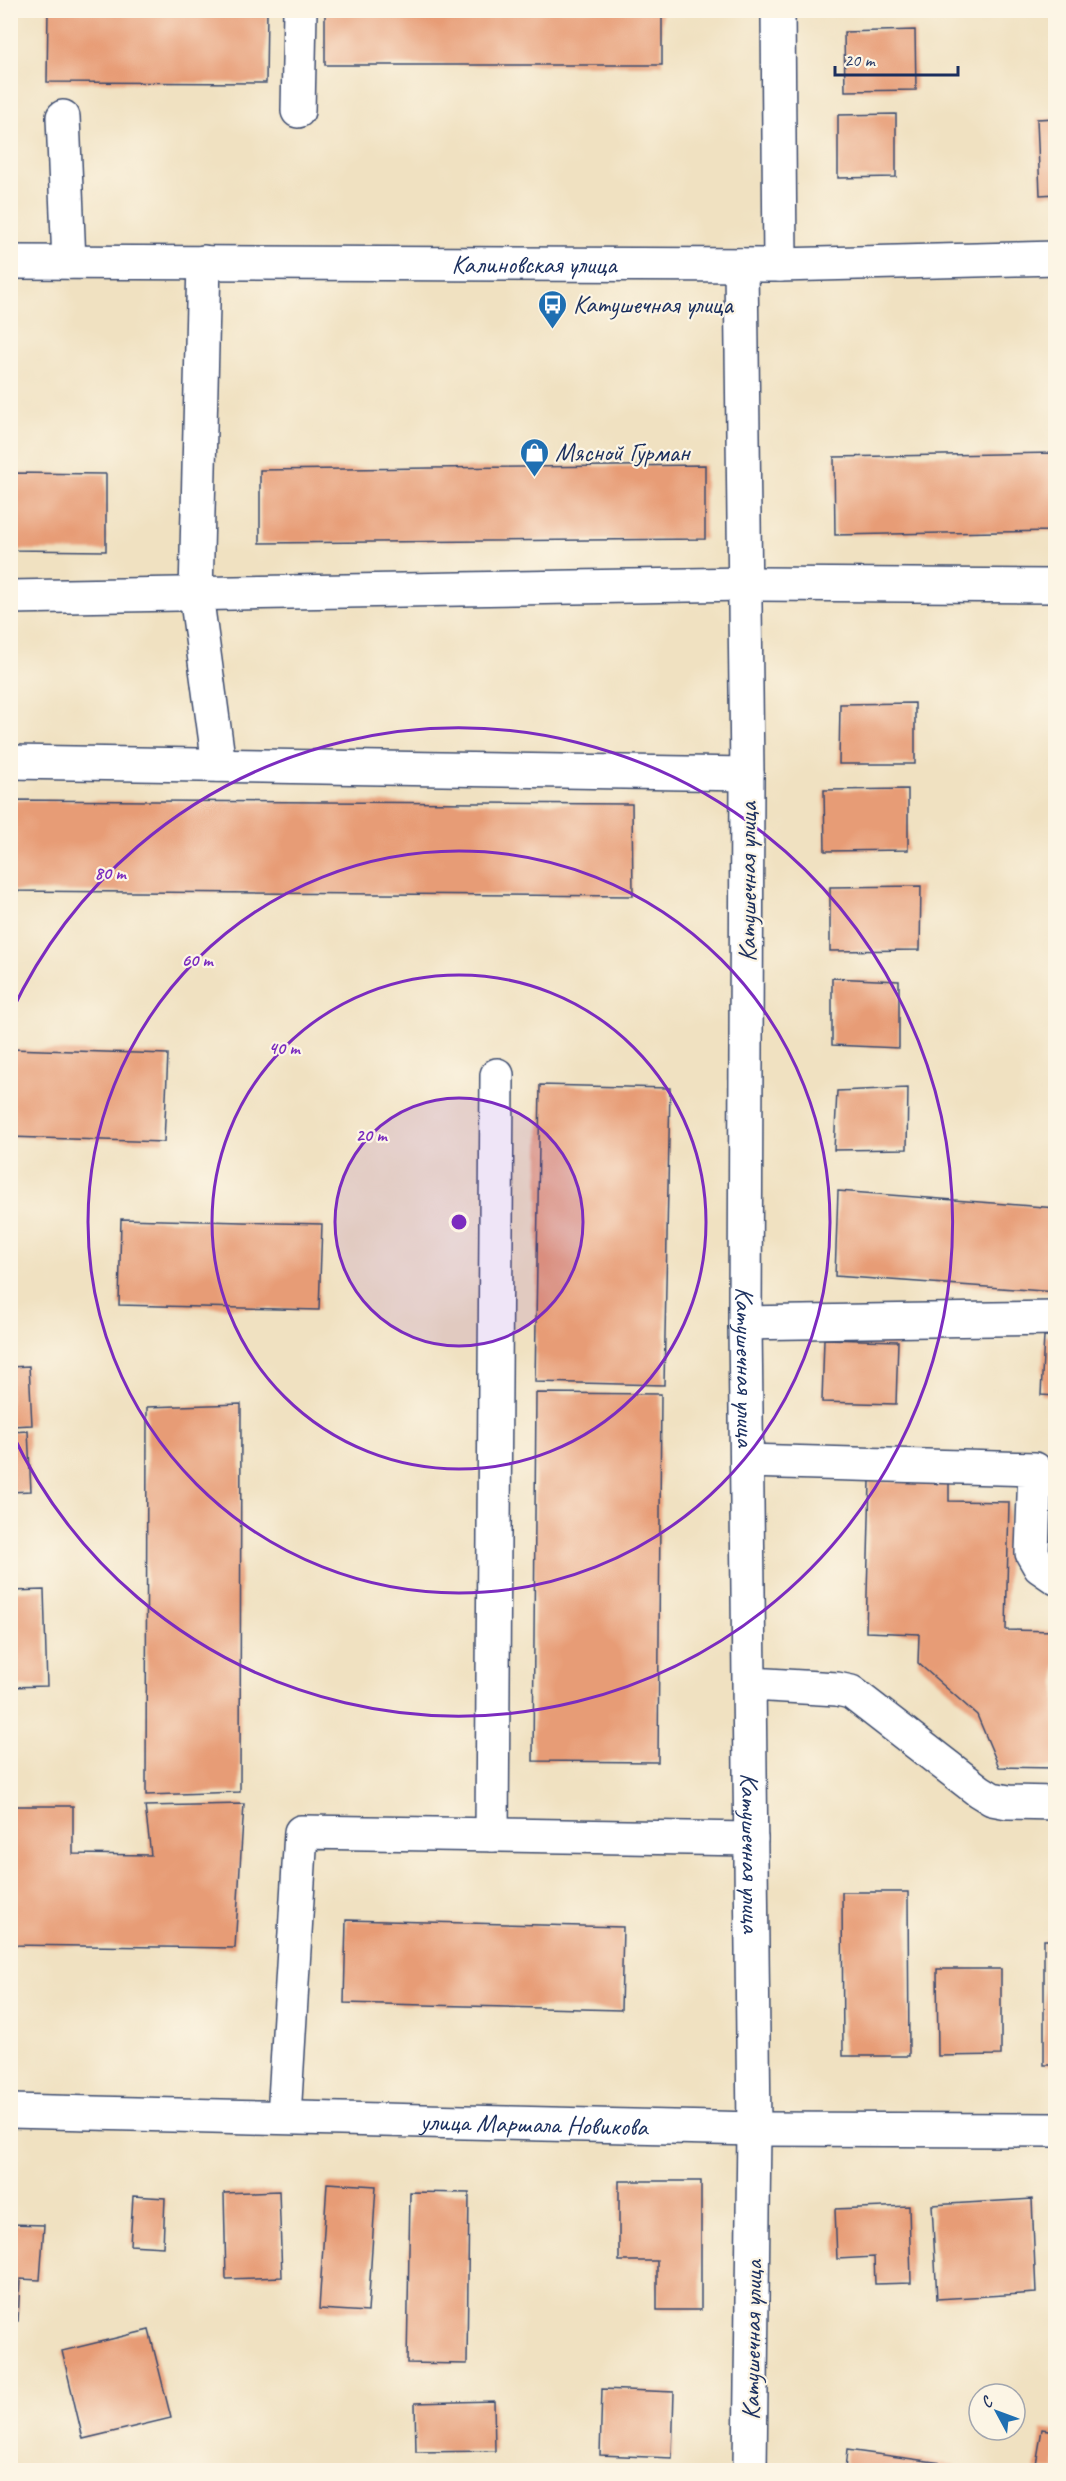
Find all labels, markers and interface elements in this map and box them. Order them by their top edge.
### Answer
scale bar [835,39,958,77]
text: 20 m [844,49,877,71]
street label: Калиновская улица [451,247,618,281]
bus stop icon: Катушечная улица [536,288,568,330]
place label: Катушечная улица [573,288,734,321]
shop icon: Мясной Гурман [518,436,550,478]
place label: Мясной Гурман [555,436,692,469]
street label: Катушечная улица [731,801,764,962]
text: 80 m [95,862,127,884]
text: 60 m [181,949,214,971]
text: 40 m [269,1037,301,1059]
text: 20 m [356,1124,388,1146]
centre of rings [449,1212,469,1232]
street label: Катушечная улица [728,1287,763,1449]
street label: Катушечная улица [734,1773,768,1935]
street label: улица Маршала Новикова [418,2104,650,2143]
street label: Катушечная улица [734,2258,770,2420]
north arrow [967,2382,1027,2442]
text: С [976,2392,998,2412]

